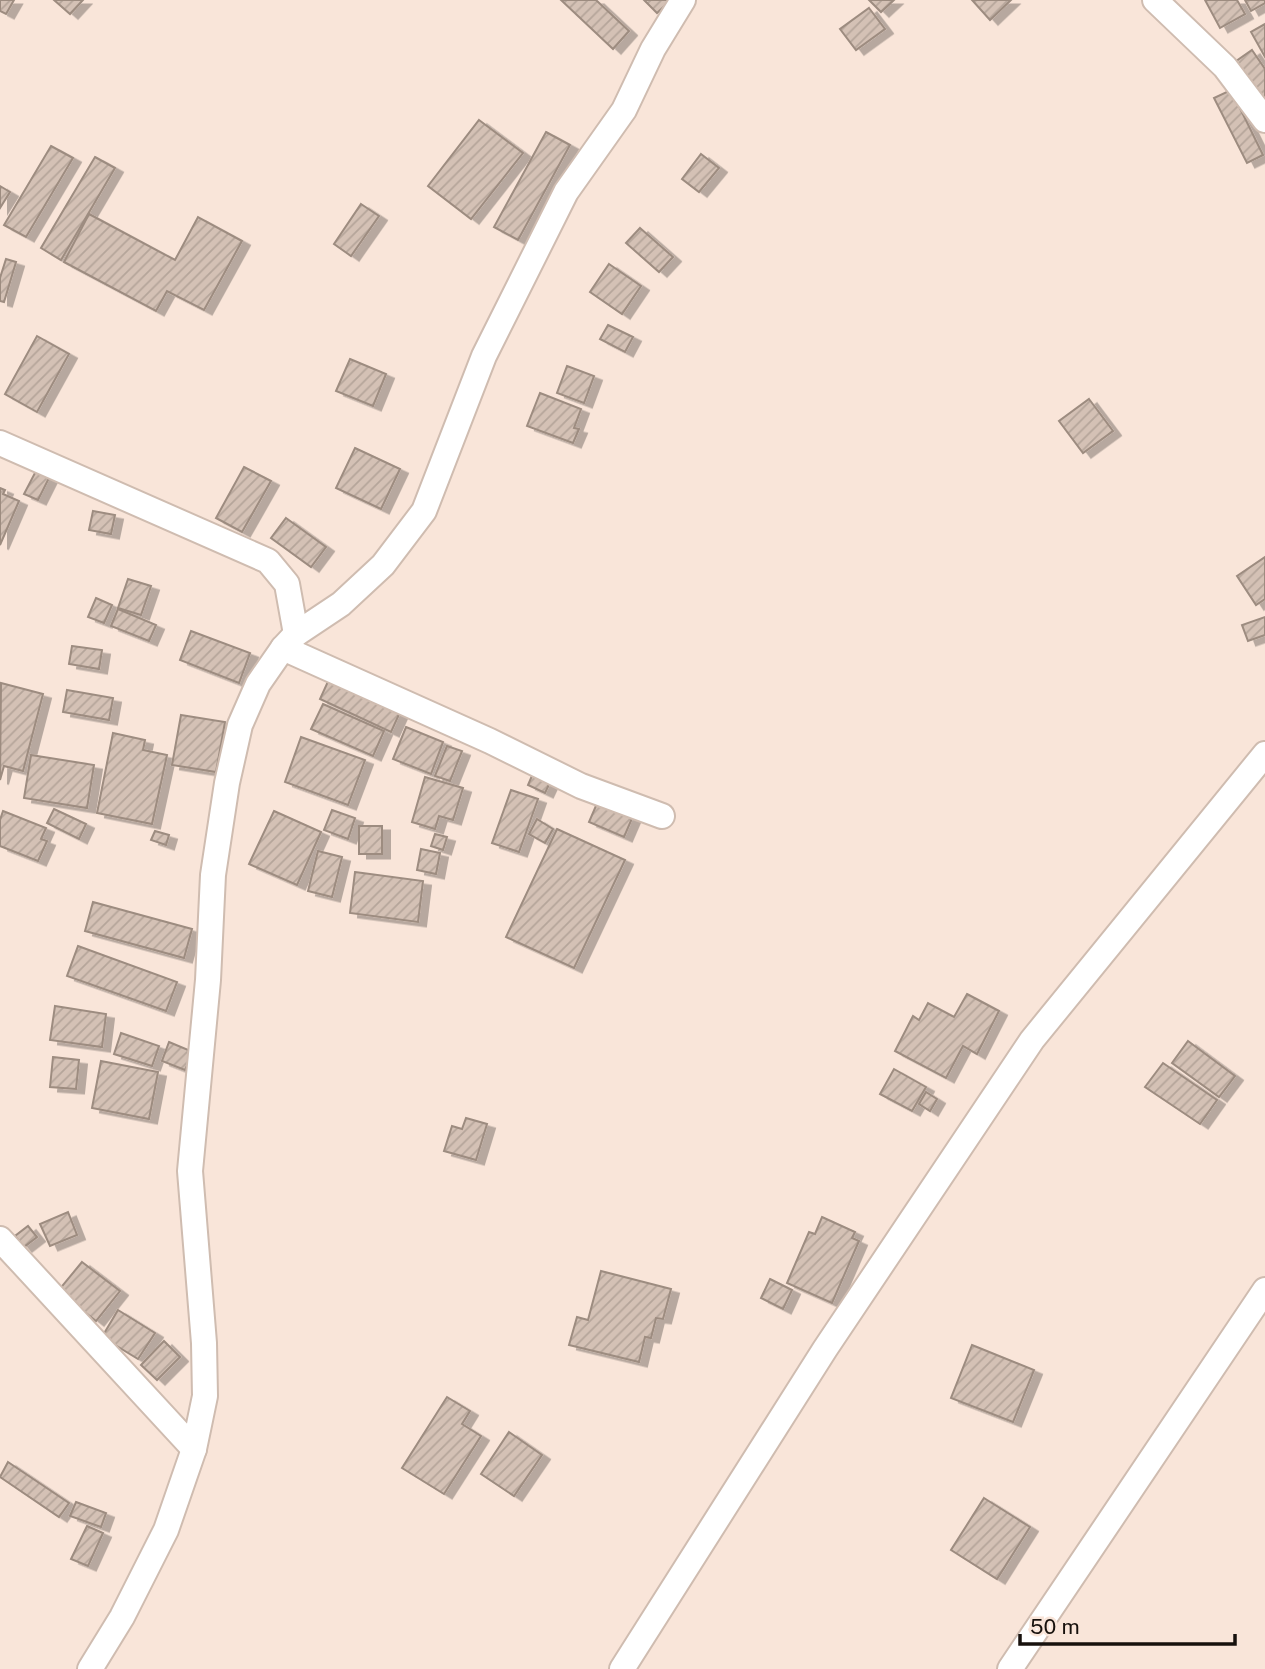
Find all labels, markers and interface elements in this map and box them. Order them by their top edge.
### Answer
scale bar [1020,1602,1235,1646]
text: 50 m [1030,1614,1080,1639]

